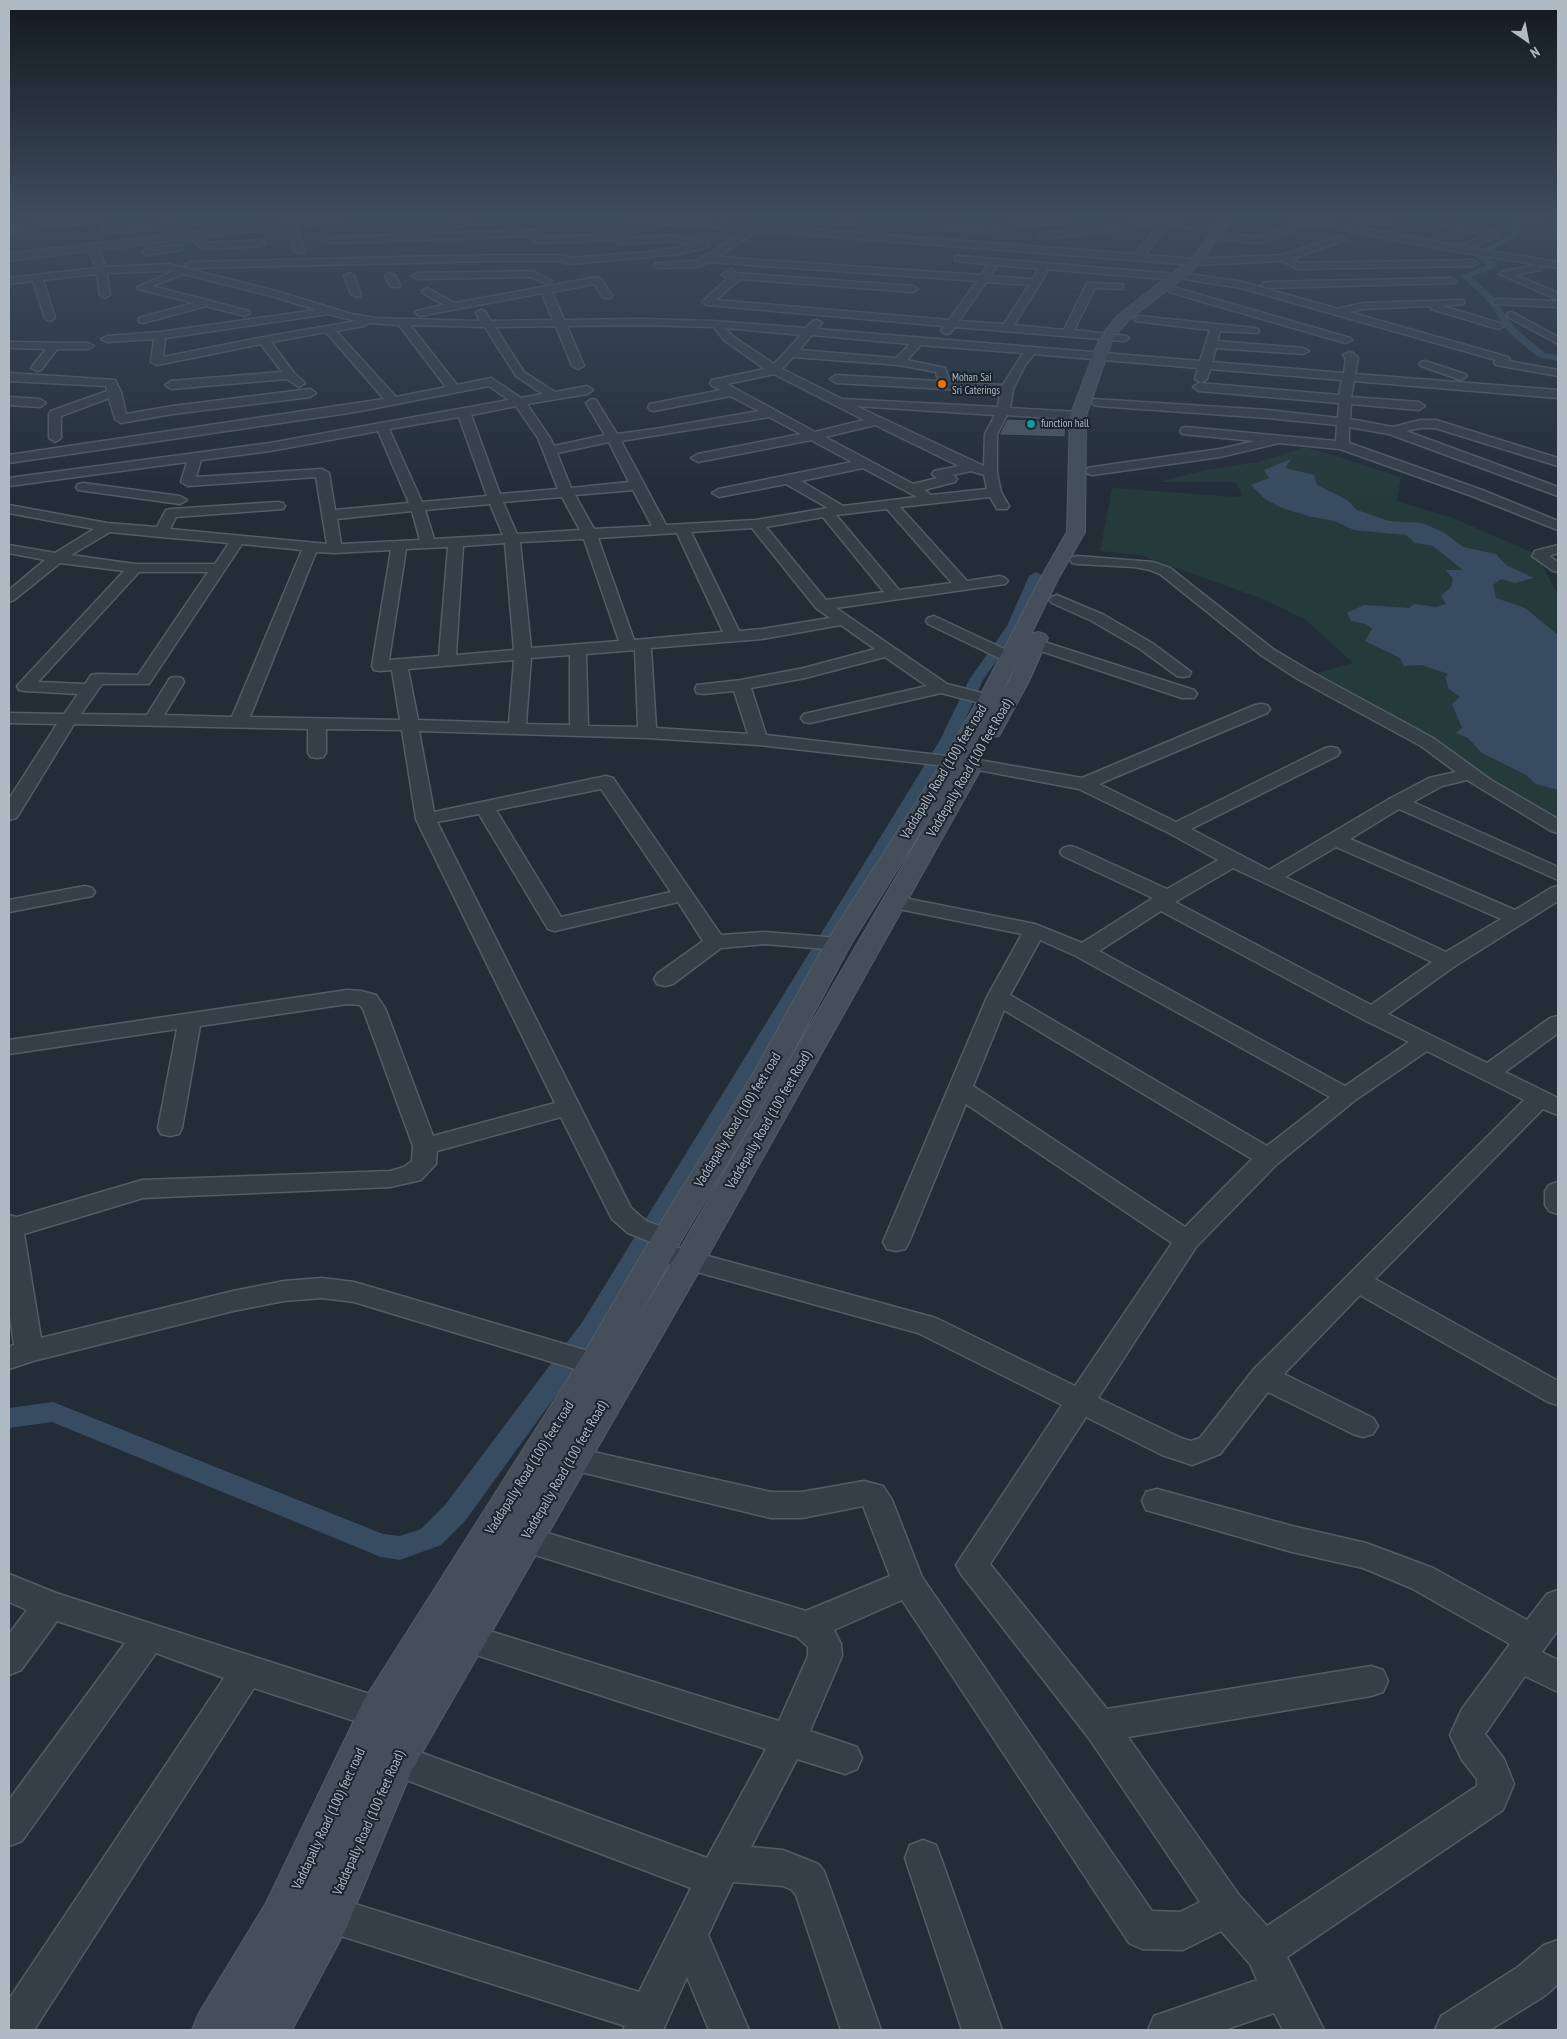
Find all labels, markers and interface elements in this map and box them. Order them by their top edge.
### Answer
north arrow [1502,15,1552,65]
text: N [1527,43,1543,62]
place label: Mohan Sai Sri Caterings [952,371,1000,397]
marker: Mohan Sai Sri Caterings [936,378,948,390]
place label: function hall [1041,417,1089,431]
marker: function hall [1025,418,1037,430]
street label: Vaddepally Road (100 feet Road) [924,696,1016,840]
street label: Vaddapally Road (100) feet road [897,702,991,842]
street label: Vaddepally Road (100 feet Road) [723,1048,815,1192]
street label: Vaddapally Road (100) feet road [691,1050,785,1190]
street label: Vaddapally Road (100) feet road [482,1398,578,1538]
street label: Vaddepally Road (100 feet Road) [519,1398,611,1542]
street label: Vaddapally Road (100) feet road [289,1746,369,1892]
street label: Vaddepally Road (100 feet Road) [329,1748,409,1898]

